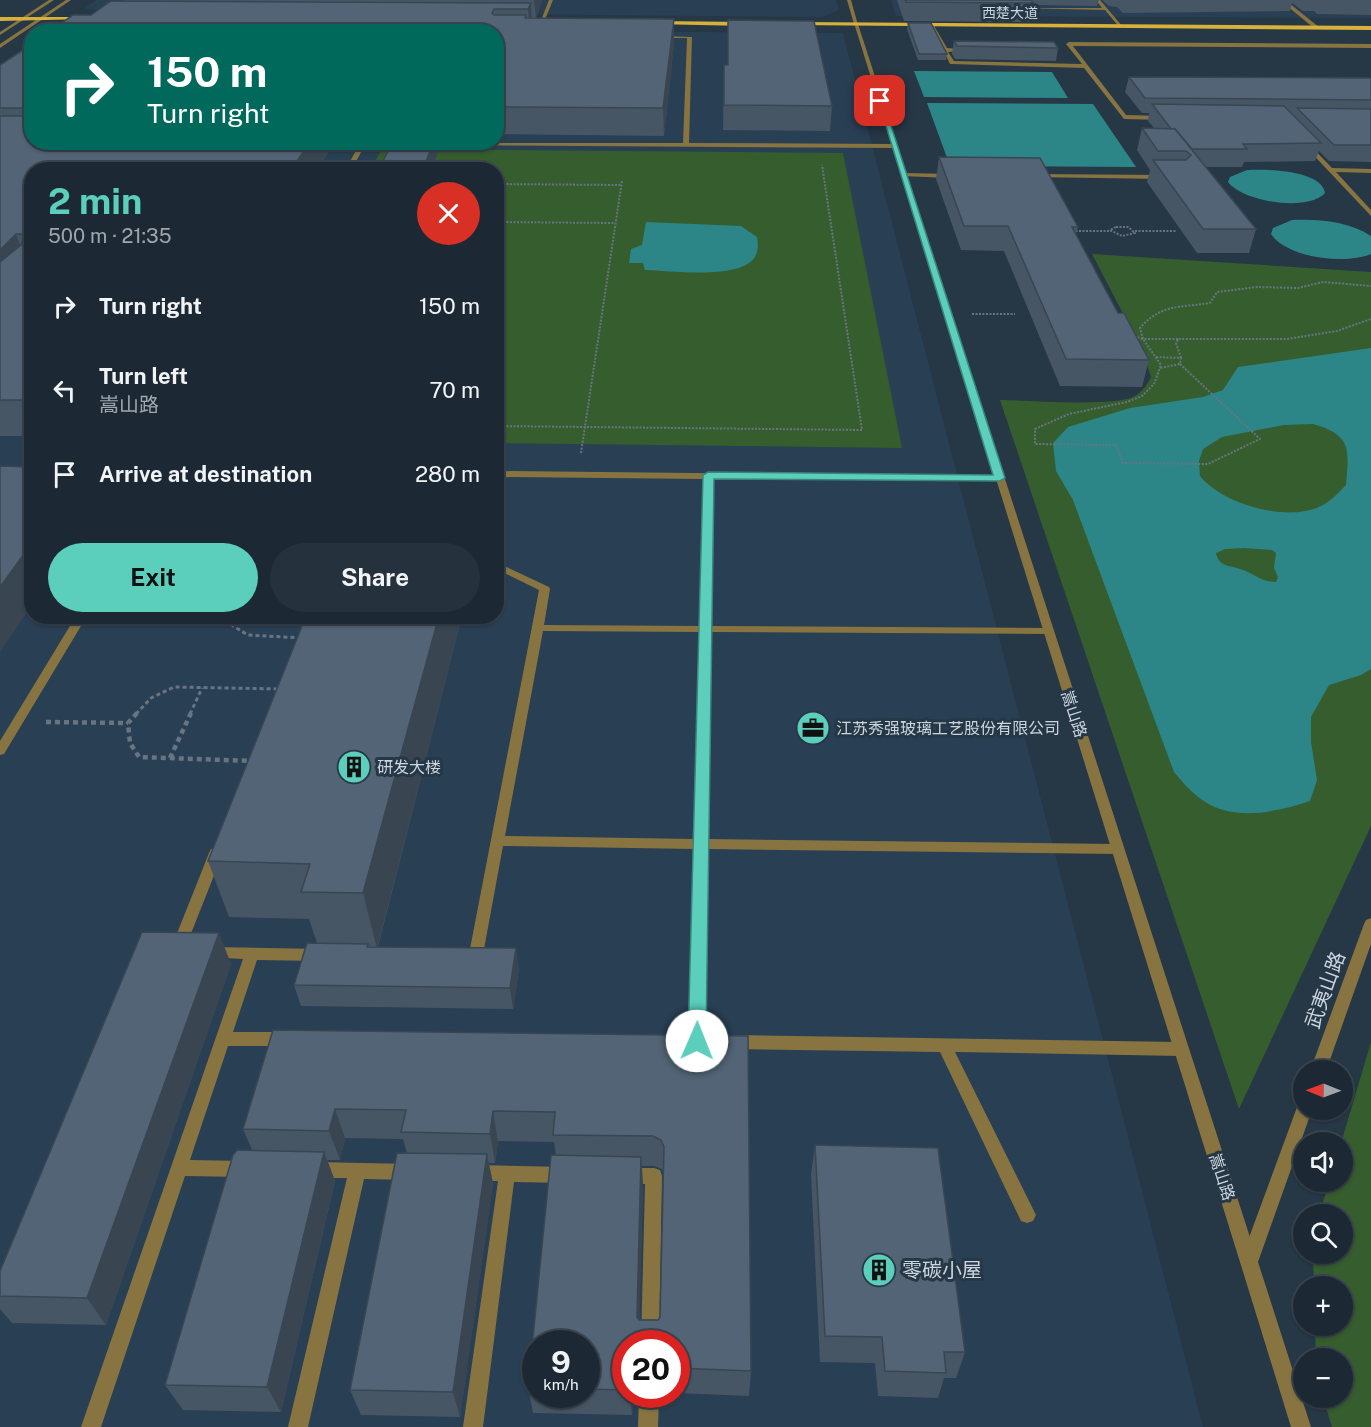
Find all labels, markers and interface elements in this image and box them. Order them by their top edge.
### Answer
street label: 西楚大道 [982,5,1038,21]
text: 150 m [147,47,267,96]
icon: right [48,48,126,126]
pin [854,75,905,126]
icon: arrive [863,84,896,117]
text: Turn right [147,97,270,129]
text: 2 min [48,180,142,222]
button: close [417,182,480,245]
text: 500 m · 21:35 [48,224,171,248]
icon: right [48,290,81,323]
text: Turn right [99,293,202,319]
text: 150 m [419,293,480,319]
text: Turn left [99,363,188,389]
icon: left [48,374,81,407]
text: 70 m [429,377,480,403]
text: 嵩山路 [99,393,159,417]
icon: arrive [48,458,81,491]
text: Arrive at destination [99,461,312,487]
text: 280 m [415,461,480,487]
button: Exit [48,543,258,612]
button: Share [270,543,480,612]
street label: 嵩山路 [1058,688,1090,740]
office icon: 江苏秀强玻璃工艺股份有限公司 [795,710,831,746]
place label: 江苏秀强玻璃工艺股份有限公司 [836,719,1060,738]
building icon: 研发大楼 [336,749,372,785]
place label: 研发大楼 [377,758,441,777]
street label: 武夷山路 [1300,948,1350,1032]
position arrow [665,1009,729,1073]
north arrow [1293,1060,1353,1120]
map controls [1293,1060,1353,1408]
button: sound [1293,1132,1353,1192]
street label: 嵩山路 [1206,1151,1238,1203]
button: search [1293,1204,1353,1264]
building icon: 零碳小屋 [861,1252,897,1288]
place label: 零碳小屋 [902,1258,982,1282]
button: + [1293,1276,1353,1336]
speed limit sign: 20 [612,1330,690,1408]
text: 9 [551,1344,571,1380]
button: − [1293,1348,1353,1408]
text: km/h [543,1376,579,1393]

